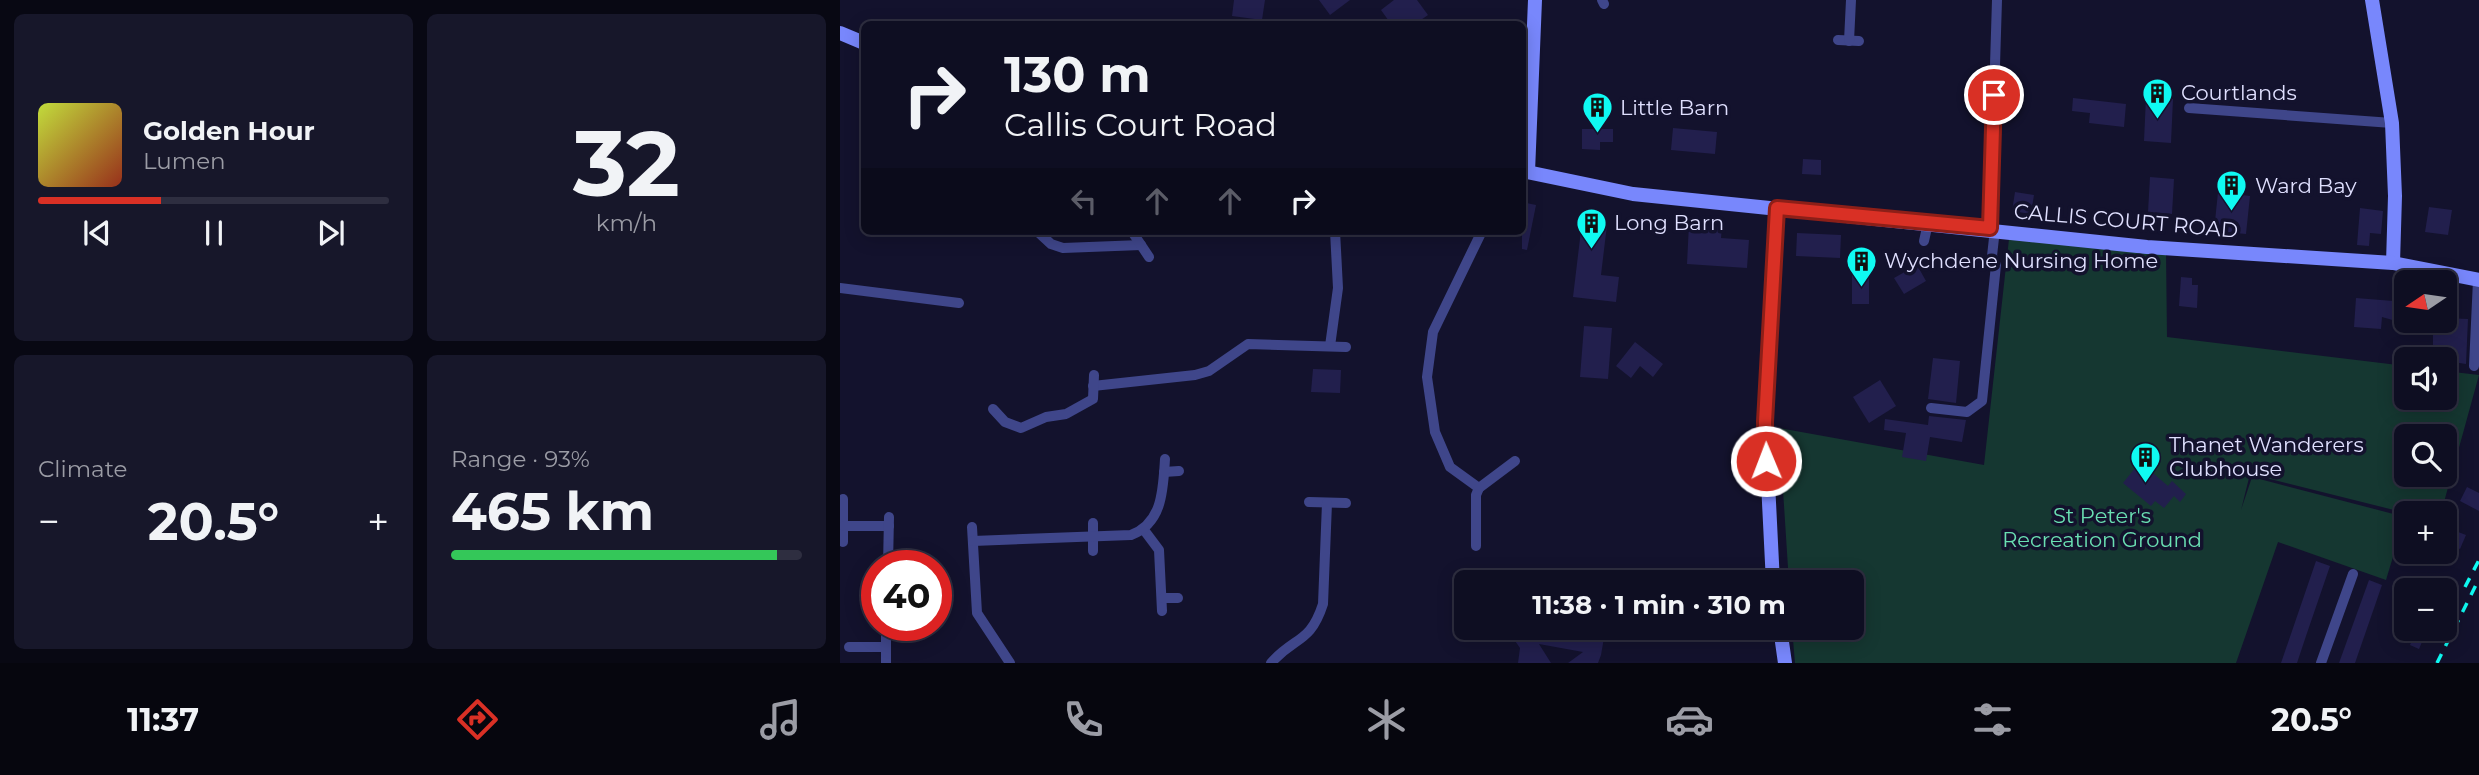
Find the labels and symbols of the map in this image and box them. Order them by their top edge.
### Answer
pin [1964,65,2024,125]
building icon: Courtlands [2141,76,2175,120]
place label: Courtlands [2181,80,2297,105]
building icon: Little Barn [1580,91,1614,135]
place label: Little Barn [1620,95,1729,120]
building icon: Ward Bay [2215,169,2249,213]
place label: Ward Bay [2255,173,2357,198]
street label: CALLIS COURT ROAD [2013,198,2239,243]
building icon: Long Barn [1574,206,1608,250]
place label: Long Barn [1614,210,1724,235]
building icon: Wychdene Nursing Home [1844,244,1878,288]
place label: Wychdene Nursing Home [1884,248,2158,273]
north arrow [2394,270,2457,332]
position arrow [1729,424,1803,498]
place label: Thanet Wanderers Clubhouse [2169,432,2364,481]
building icon: Thanet Wanderers Clubhouse [2129,440,2163,484]
park label: St Peter's Recreation Ground [2002,503,2202,552]
speed limit sign: 40 [861,550,952,641]

